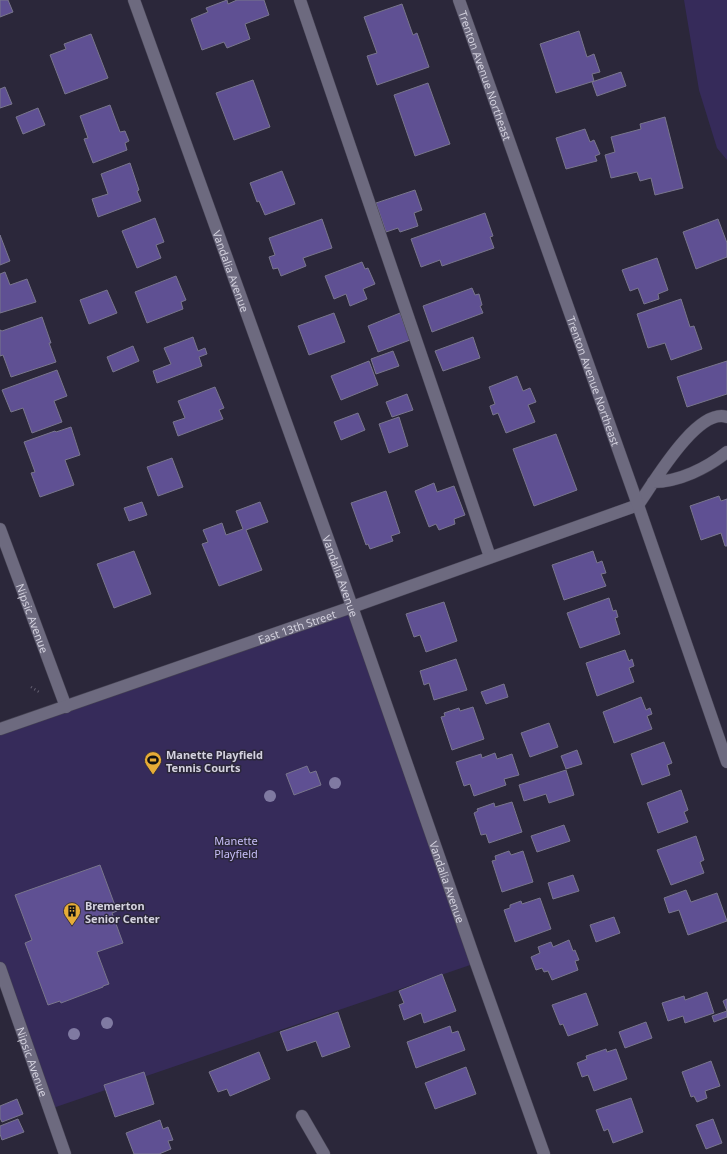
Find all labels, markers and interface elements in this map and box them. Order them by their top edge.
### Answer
street label: Trenton Avenue Northeast [456,8,516,142]
street label: Vandalia Avenue [210,228,253,314]
street label: Trenton Avenue Northeast [564,314,624,448]
street label: Vandalia Avenue [320,533,362,619]
street label: Nipsic Avenue [13,581,53,655]
street label: East 13th Street [256,606,338,647]
place label: Manette Playfield Tennis Courts [166,747,263,775]
sports icon: Manette Playfield Tennis Courts [143,750,163,775]
park label: Manette Playfield [214,833,258,861]
street label: Vandalia Avenue [427,839,469,925]
place label: Bremerton Senior Center [85,898,160,926]
building icon: Bremerton Senior Center [62,901,82,926]
street label: Nipsic Avenue [14,1025,52,1098]

